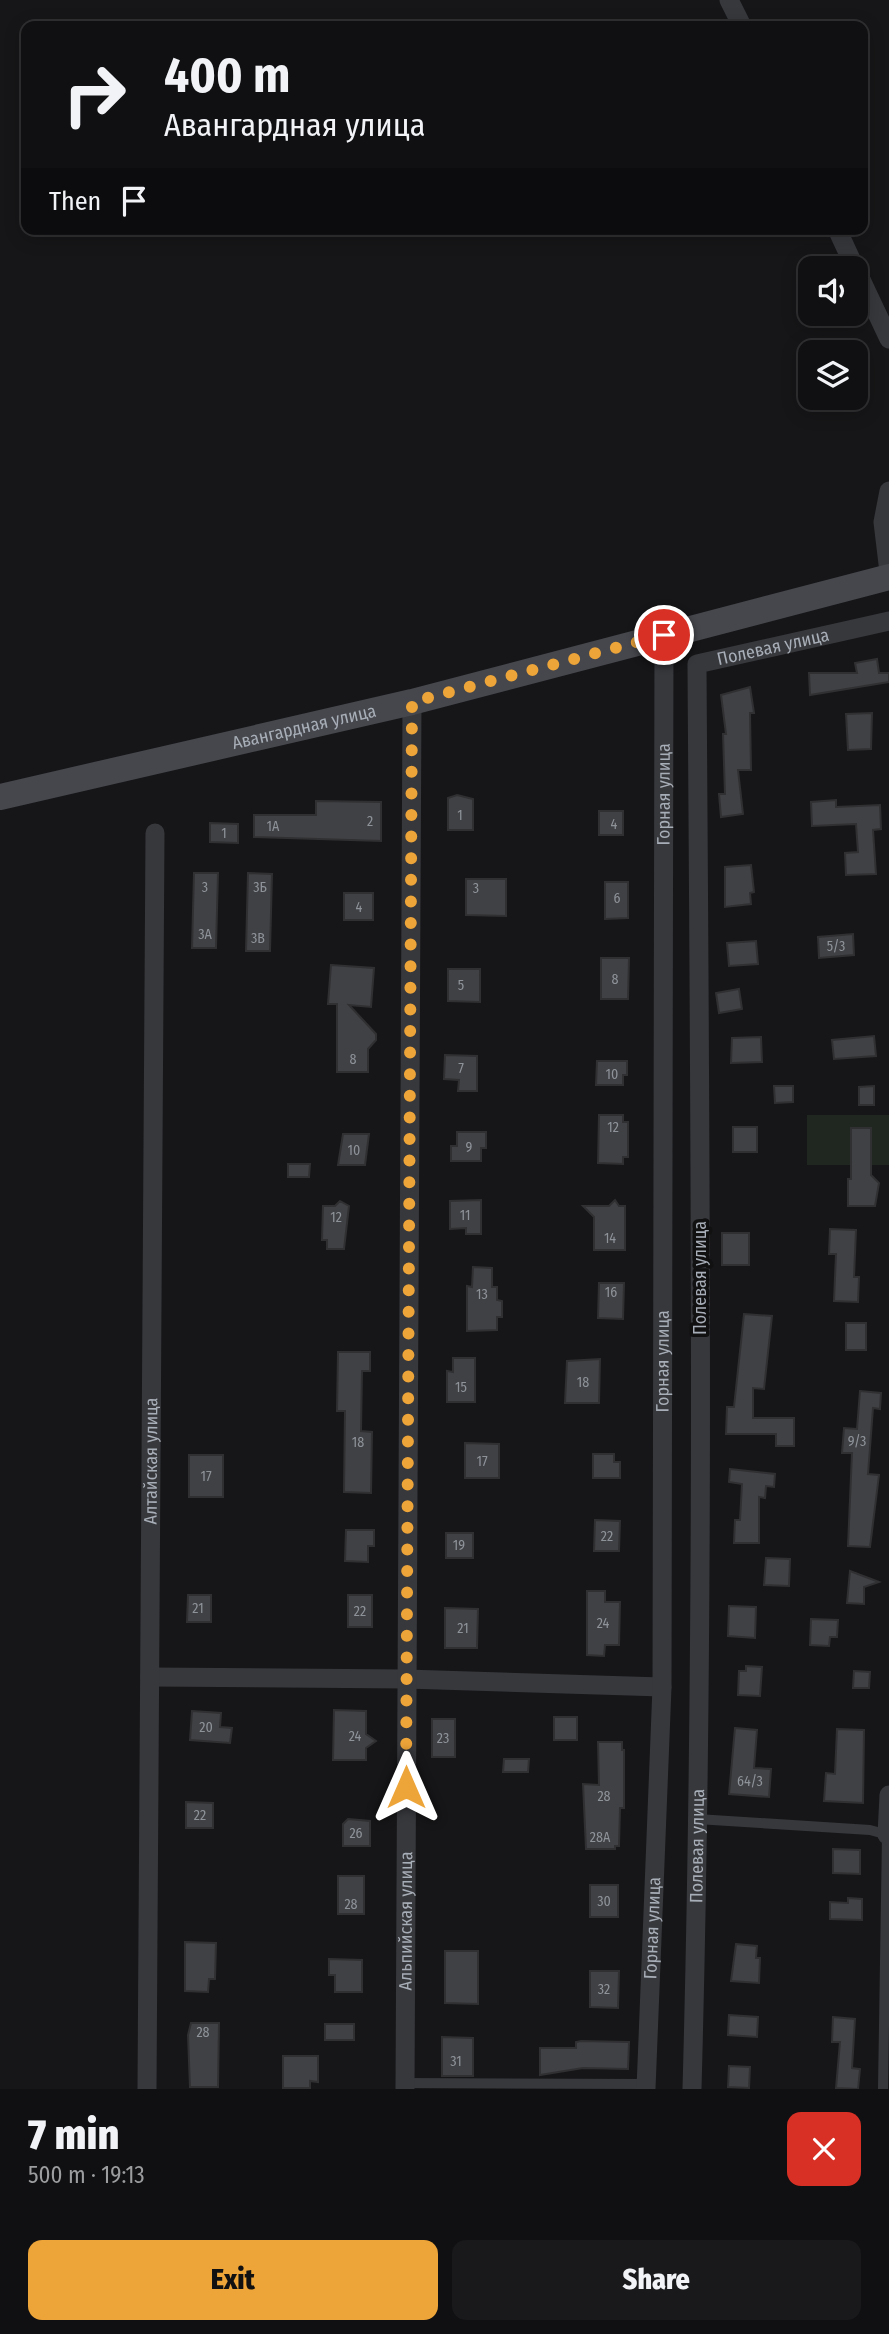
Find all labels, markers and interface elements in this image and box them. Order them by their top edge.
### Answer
text: 400 m [164,46,290,105]
icon: right [49,49,140,140]
text: Авангардная улица [164,106,425,144]
icon: arrive [115,182,153,220]
text: Then [49,186,101,217]
map controls [798,256,868,410]
button: sound [798,256,868,326]
button: layers [798,340,868,410]
pin [634,605,694,665]
icon: arrive [645,616,683,654]
street label: Полевая улица [715,624,831,670]
street label: Авангардная улица [230,700,378,754]
street label: Горная улица [653,743,675,845]
house number: 1 [457,807,463,824]
house number: 2 [367,813,373,830]
house number: 4 [611,816,618,833]
house number: 1А [267,818,280,835]
house number: 1 [221,825,227,842]
house number: 3 [202,879,208,896]
house number: 3Б [253,879,267,896]
house number: 3 [473,880,479,897]
house number: 6 [614,890,621,907]
house number: 4 [356,899,363,916]
house number: 3А [198,926,212,943]
house number: 3В [251,930,265,947]
house number: 5/3 [827,938,845,955]
house number: 8 [612,971,619,988]
house number: 5 [458,977,464,994]
house number: 8 [350,1051,357,1068]
house number: 7 [458,1060,464,1077]
house number: 10 [606,1066,618,1083]
house number: 12 [607,1119,619,1136]
house number: 9 [466,1139,473,1156]
house number: 10 [348,1142,360,1159]
house number: 11 [460,1207,470,1224]
house number: 12 [330,1209,342,1226]
street label: Полевая улица [689,1221,711,1335]
house number: 14 [604,1230,616,1247]
house number: 16 [605,1284,617,1301]
house number: 13 [476,1286,488,1303]
street label: Горная улица [652,1310,674,1412]
house number: 18 [577,1374,589,1391]
house number: 15 [455,1379,467,1396]
street label: Алтайская улица [140,1397,162,1525]
house number: 9/3 [848,1433,866,1450]
house number: 18 [352,1434,364,1451]
house number: 17 [476,1453,488,1470]
house number: 17 [200,1468,212,1485]
house number: 22 [601,1528,613,1545]
house number: 19 [453,1537,465,1554]
house number: 21 [192,1600,204,1617]
house number: 22 [354,1603,366,1620]
house number: 24 [597,1615,610,1632]
house number: 21 [457,1620,469,1637]
house number: 20 [199,1719,213,1736]
house number: 24 [349,1728,362,1745]
house number: 23 [437,1730,449,1747]
position arrow [369,1750,443,1824]
house number: 64/3 [737,1773,763,1790]
house number: 28 [597,1788,611,1805]
street label: Полевая улица [685,1789,709,1903]
house number: 22 [194,1807,206,1824]
house number: 26 [349,1825,363,1842]
house number: 28А [590,1829,611,1846]
street label: Альпийская улица [394,1851,417,1991]
street label: Горная улица [639,1876,665,1980]
house number: 30 [597,1893,611,1910]
house number: 28 [344,1896,358,1913]
house number: 32 [598,1981,610,1998]
house number: 28 [196,2024,210,2041]
house number: 31 [450,2053,462,2070]
text: 7 min [28,2110,119,2160]
button: close [787,2112,861,2186]
text: 500 m · 19:13 [28,2161,145,2189]
button: Exit [28,2240,438,2320]
button: Share [452,2240,861,2320]

